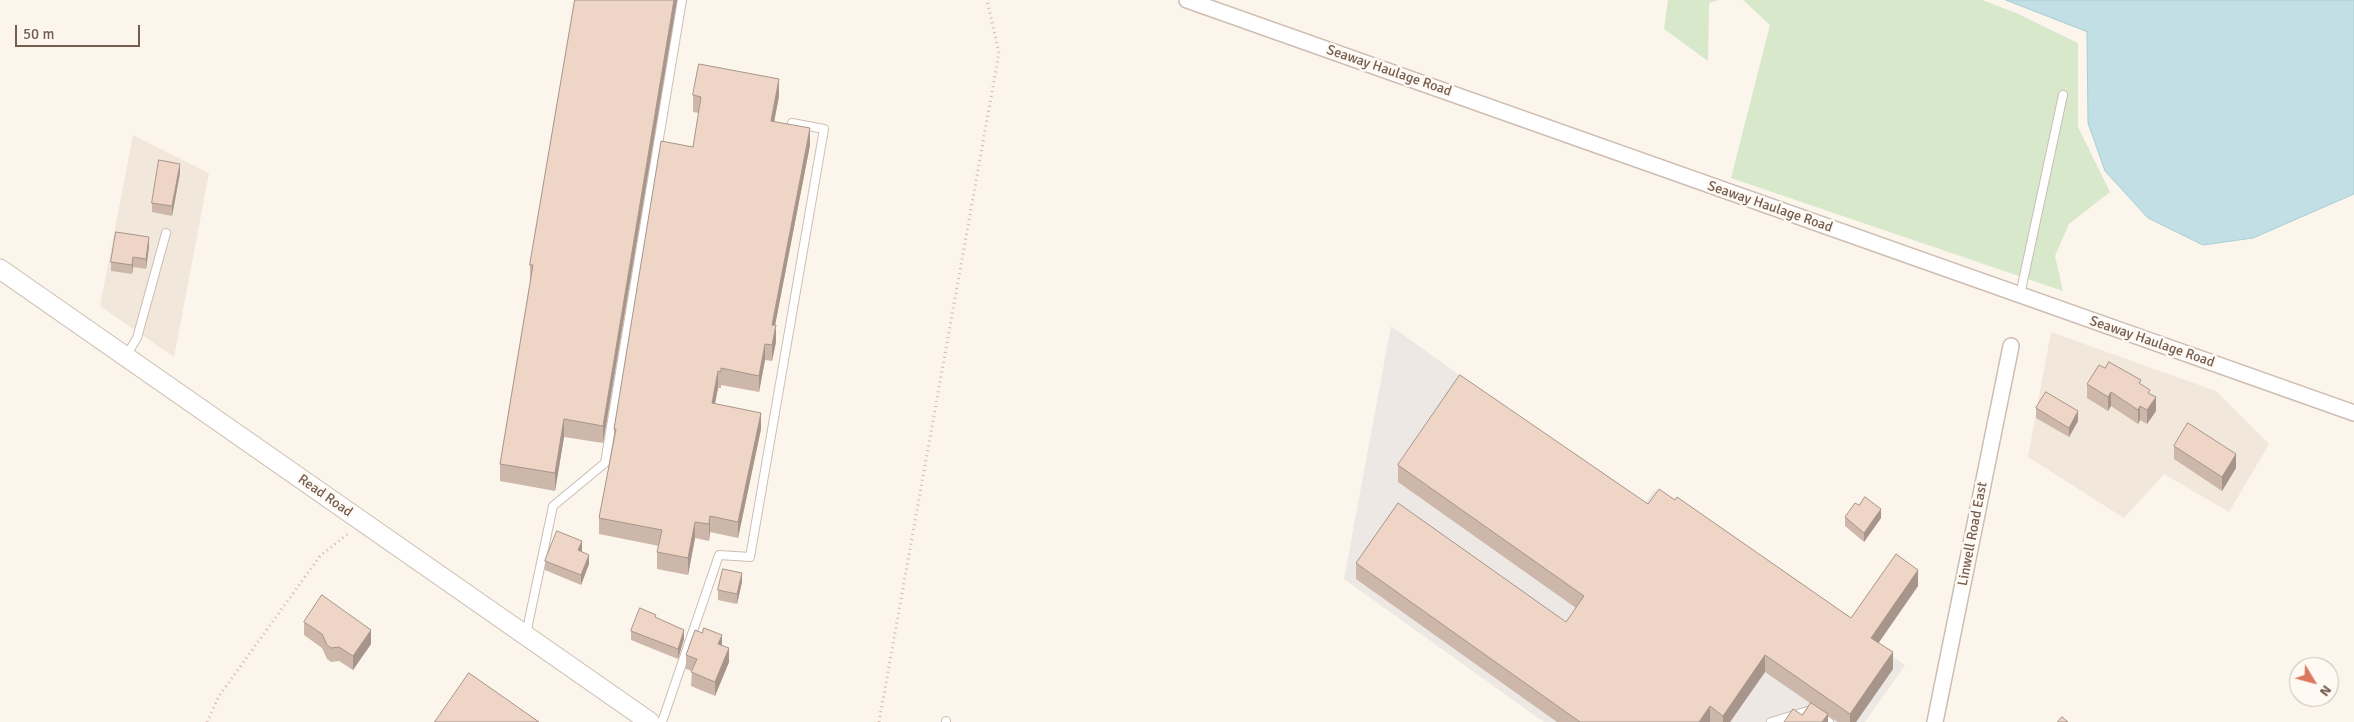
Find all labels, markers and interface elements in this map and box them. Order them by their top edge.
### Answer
scale bar [18,15,142,47]
text: 50 m [23,25,54,43]
street label: Seaway Haulage Road [1324,42,1454,100]
street label: Seaway Haulage Road [1705,178,1835,236]
street label: Seaway Haulage Road [2087,313,2217,371]
street label: Read Road [294,471,356,521]
street label: Linwell Road East [1955,481,1991,587]
north arrow [2289,657,2339,707]
text: N [2316,682,2335,700]

